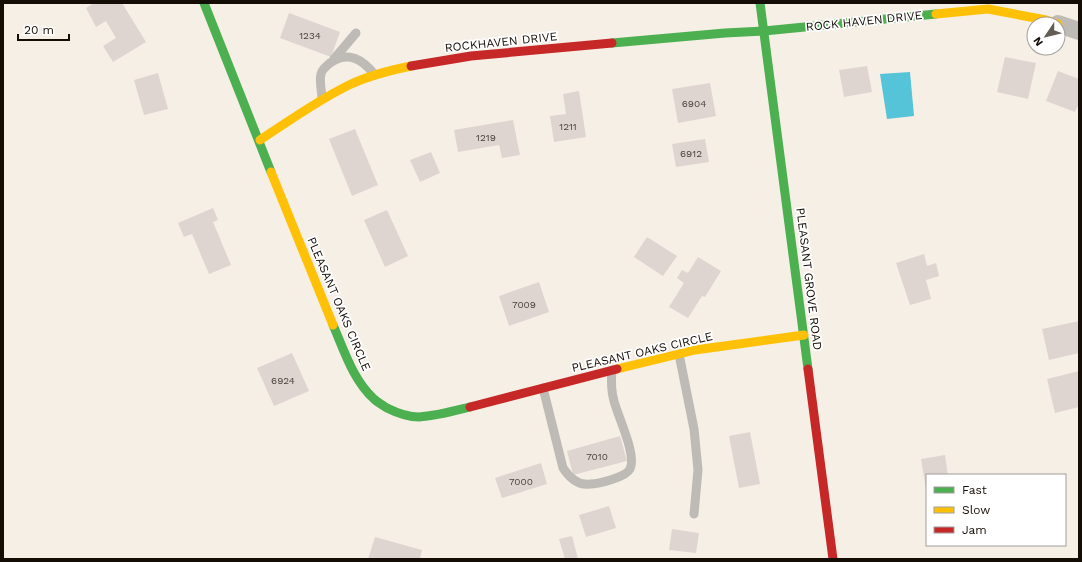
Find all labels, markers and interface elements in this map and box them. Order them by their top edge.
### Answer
street label: ROCK HAVEN DRIVE [805,8,923,34]
scale bar [18,16,69,42]
north arrow [1026,16,1066,56]
text: 20 m [24,23,54,37]
street label: ROCKHAVEN DRIVE [444,29,558,55]
house number: 1234 [299,30,321,41]
text: N [1031,34,1046,49]
house number: 6904 [682,98,706,109]
house number: 1211 [559,121,577,132]
house number: 1219 [476,132,496,143]
house number: 6912 [680,148,702,159]
street label: PLEASANT GROVE ROAD [793,207,825,351]
street label: PLEASANT OAKS CIRCLE [304,235,374,373]
house number: 7009 [512,299,536,310]
street label: PLEASANT OAKS CIRCLE [570,329,714,375]
house number: 6924 [271,375,295,386]
house number: 7010 [586,451,608,462]
legend [926,474,1066,546]
house number: 7000 [509,476,533,487]
text: Fast [962,483,987,497]
text: Slow [962,503,990,517]
text: Jam [962,523,987,537]

